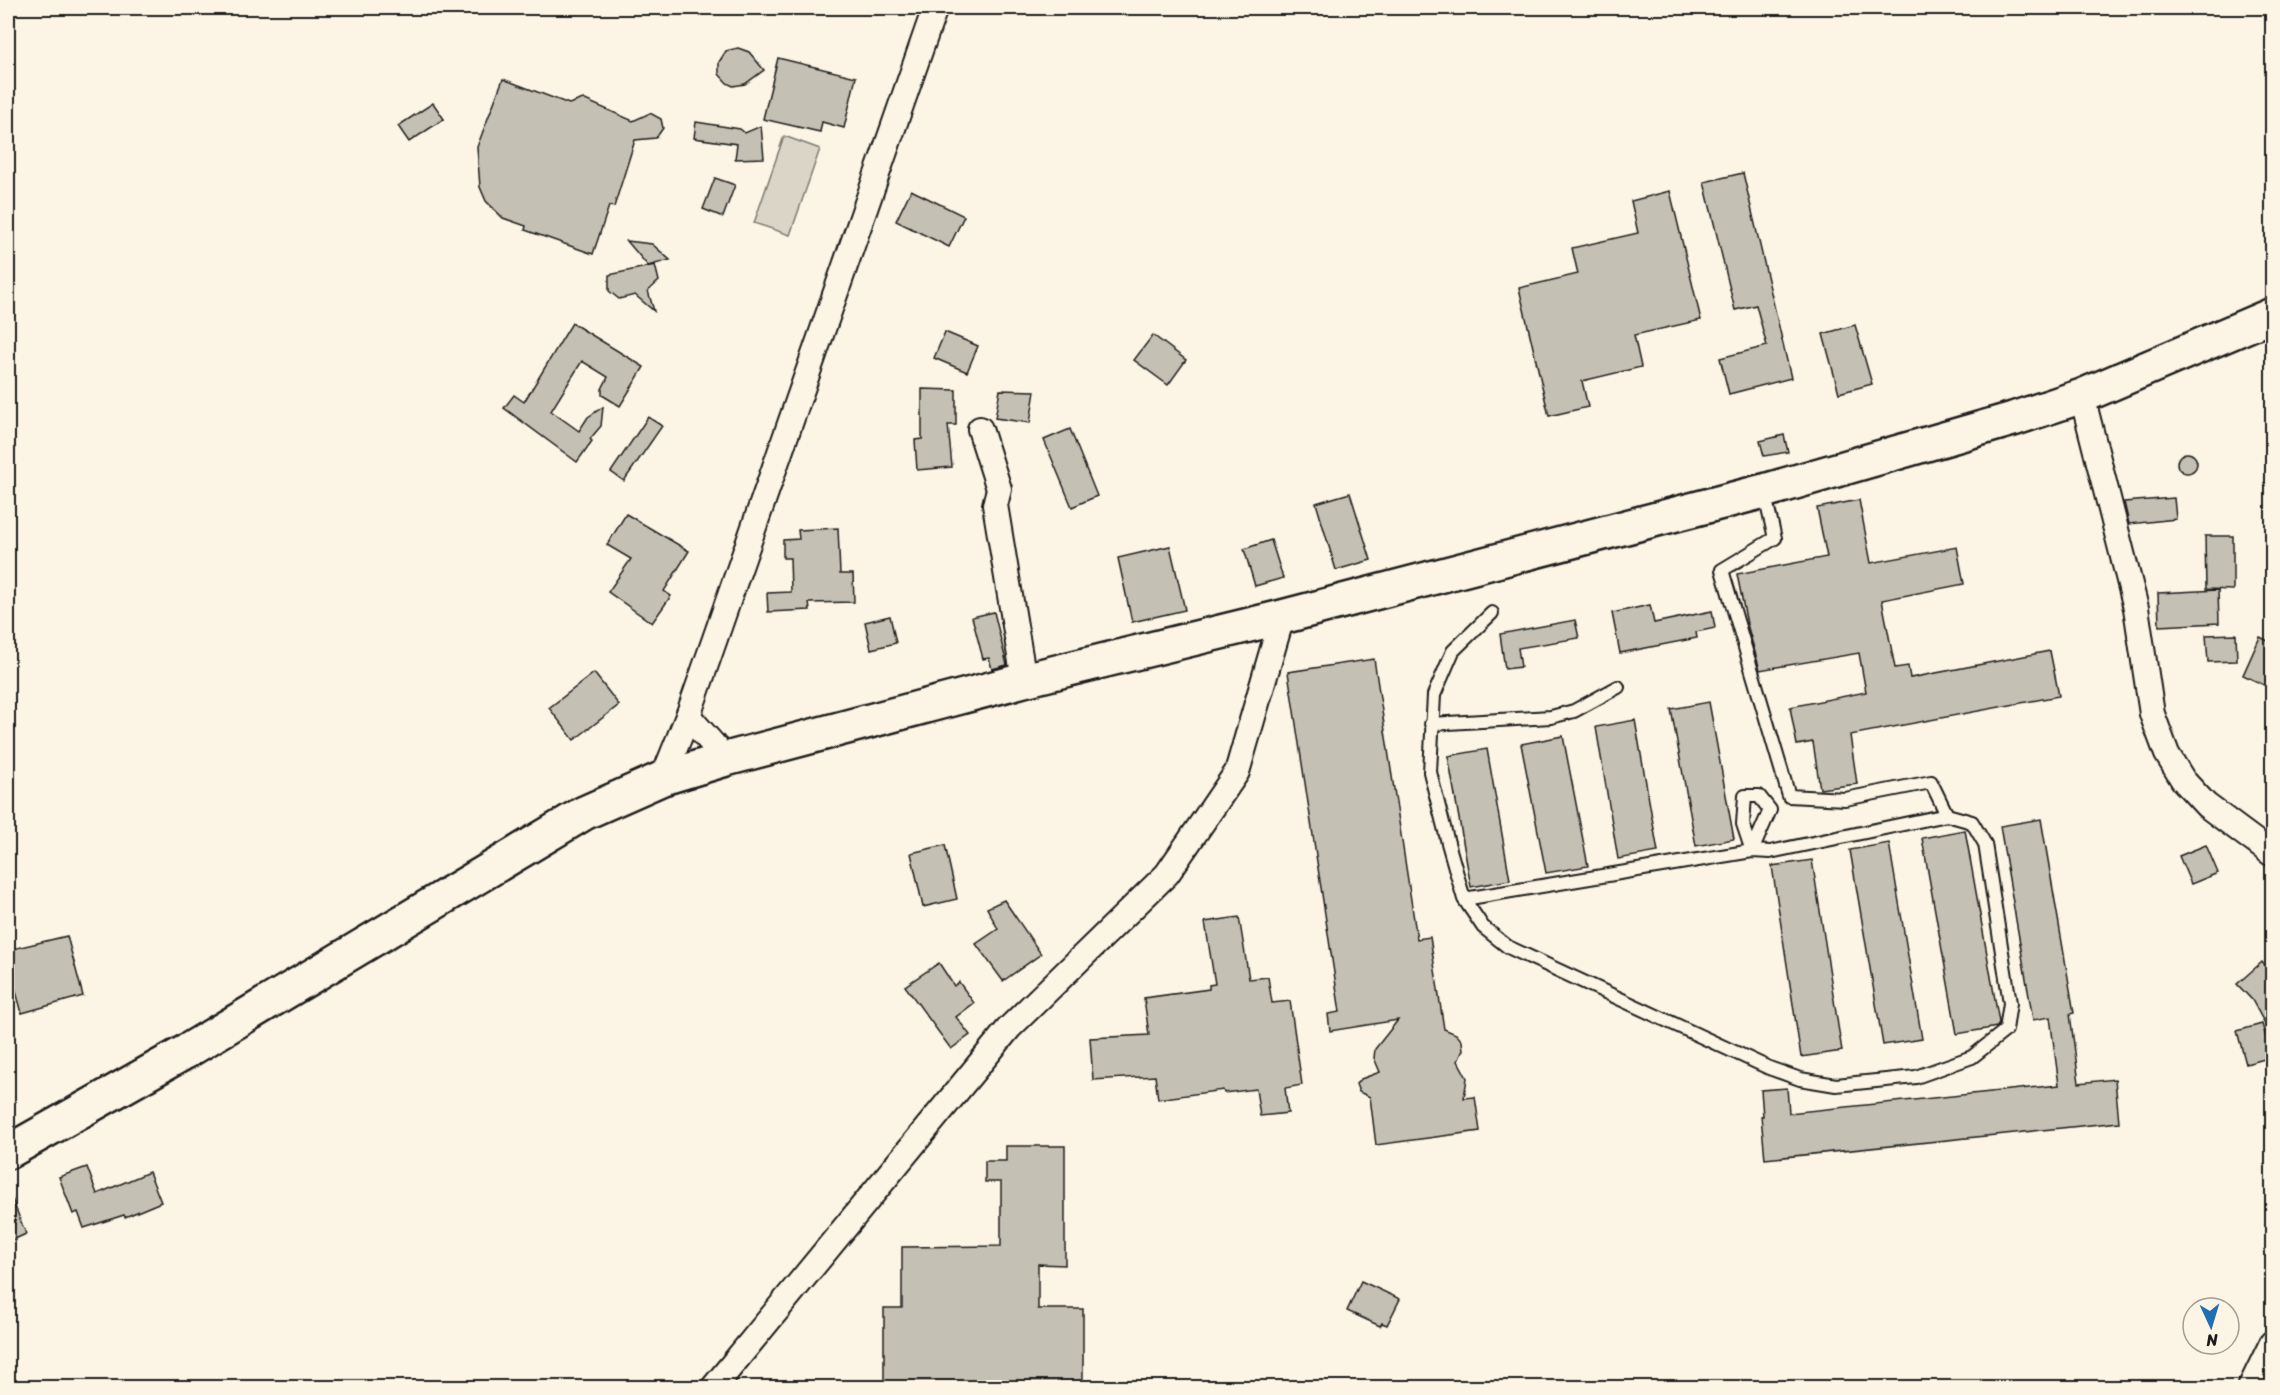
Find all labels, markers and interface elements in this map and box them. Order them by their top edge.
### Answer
north arrow [2181,1296,2241,1356]
text: N [2205,1326,2220,1355]

